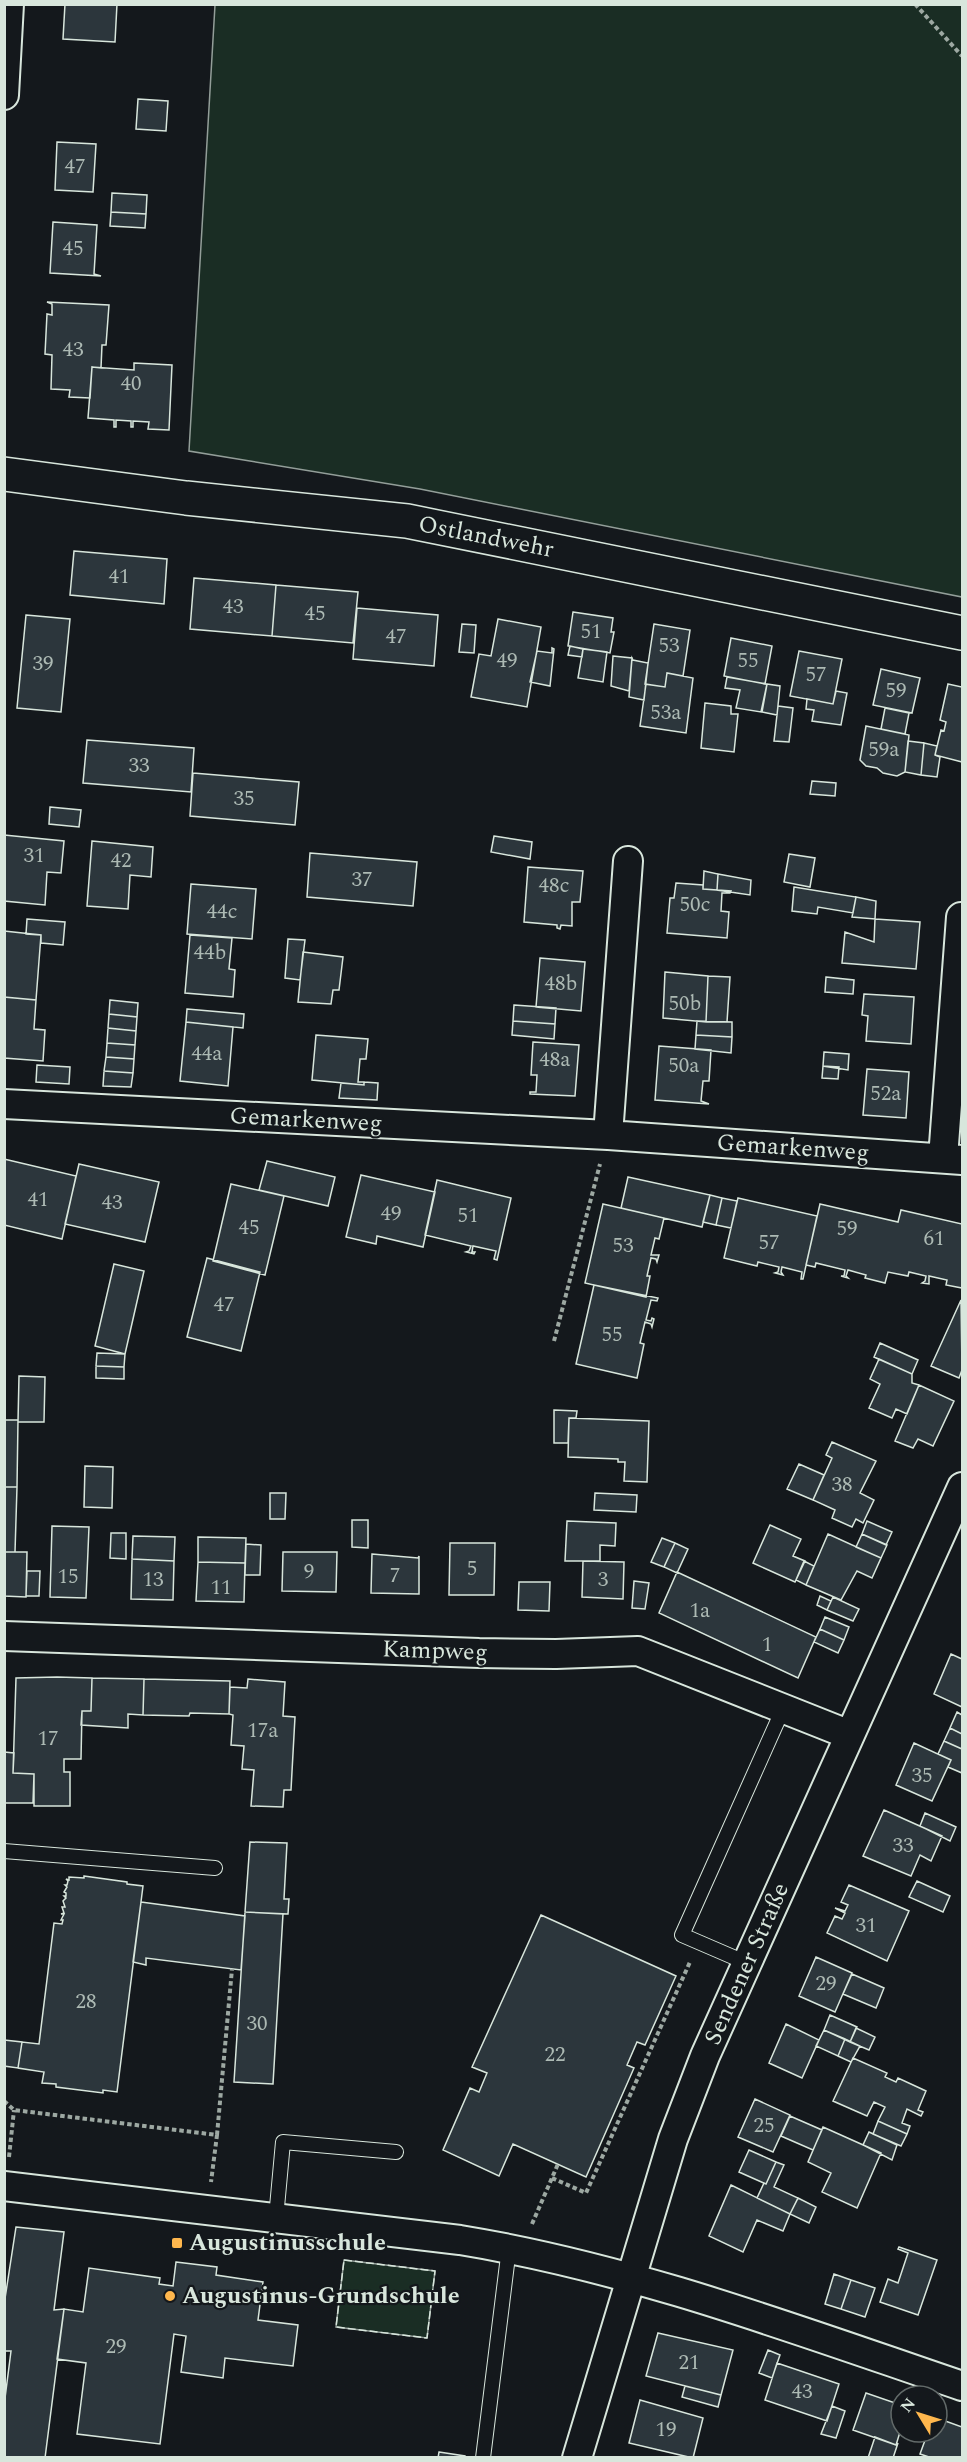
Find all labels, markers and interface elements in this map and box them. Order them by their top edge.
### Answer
house number: 47 [65,151,86,183]
house number: 45 [63,233,84,265]
house number: 43 [63,334,84,366]
house number: 40 [121,368,142,400]
street label: Ostlandwehr [415,506,557,568]
house number: 41 [109,561,130,593]
house number: 43 [223,591,244,623]
house number: 45 [305,598,326,630]
house number: 51 [581,616,602,648]
house number: 47 [386,621,407,653]
house number: 53 [659,630,680,662]
house number: 49 [497,645,518,677]
house number: 55 [738,645,759,677]
house number: 39 [33,648,54,680]
house number: 57 [806,659,827,691]
house number: 59 [886,675,907,707]
house number: 53a [650,697,682,729]
house number: 59a [868,734,900,766]
house number: 33 [129,750,150,782]
house number: 35 [234,783,255,815]
house number: 31 [24,840,45,872]
house number: 42 [111,845,132,877]
house number: 37 [352,864,373,896]
house number: 48c [538,870,570,902]
house number: 50c [679,889,711,921]
house number: 44c [206,896,238,928]
house number: 44b [194,937,226,969]
house number: 48b [545,968,577,1000]
house number: 50b [669,988,701,1020]
house number: 44a [191,1038,223,1070]
house number: 48a [539,1044,571,1076]
house number: 50a [668,1050,700,1082]
house number: 52a [870,1078,902,1110]
street label: Gemarkenweg [229,1098,383,1142]
street label: Gemarkenweg [715,1125,871,1171]
house number: 41 [28,1184,49,1216]
house number: 43 [102,1187,123,1219]
house number: 49 [381,1198,402,1230]
house number: 51 [458,1200,479,1232]
house number: 45 [239,1212,260,1244]
house number: 59 [837,1213,858,1245]
house number: 61 [924,1223,945,1255]
house number: 57 [759,1227,780,1259]
house number: 53 [613,1230,634,1262]
house number: 47 [214,1289,235,1321]
house number: 55 [602,1319,623,1351]
house number: 38 [832,1469,853,1501]
house number: 5 [467,1553,477,1585]
house number: 9 [304,1556,314,1588]
house number: 7 [390,1560,400,1592]
house number: 15 [58,1561,79,1593]
house number: 13 [143,1564,164,1596]
house number: 3 [598,1564,609,1596]
house number: 11 [211,1572,232,1604]
house number: 1a [690,1595,711,1627]
house number: 1 [762,1629,772,1661]
street label: Kampweg [382,1631,488,1671]
house number: 17a [247,1715,279,1747]
house number: 17 [38,1723,59,1755]
house number: 35 [912,1760,933,1792]
house number: 33 [893,1830,914,1862]
street label: Sendener Straße [695,1877,799,2051]
house number: 31 [856,1910,877,1942]
house number: 29 [816,1968,837,2000]
house number: 28 [76,1986,97,2018]
house number: 30 [247,2008,268,2040]
house number: 22 [545,2039,566,2071]
house number: 25 [754,2110,775,2142]
place label: Augustinusschule [189,2225,386,2261]
marker: Augustinusschule [170,2236,184,2250]
place label: Augustinus-Grundschule [182,2278,460,2314]
marker: Augustinus-Grundschule [163,2289,177,2303]
house number: 29 [106,2331,127,2363]
house number: 21 [679,2347,700,2379]
house number: 43 [792,2376,813,2408]
north arrow [889,2384,949,2444]
text: N [894,2393,921,2418]
house number: 19 [656,2414,677,2446]

